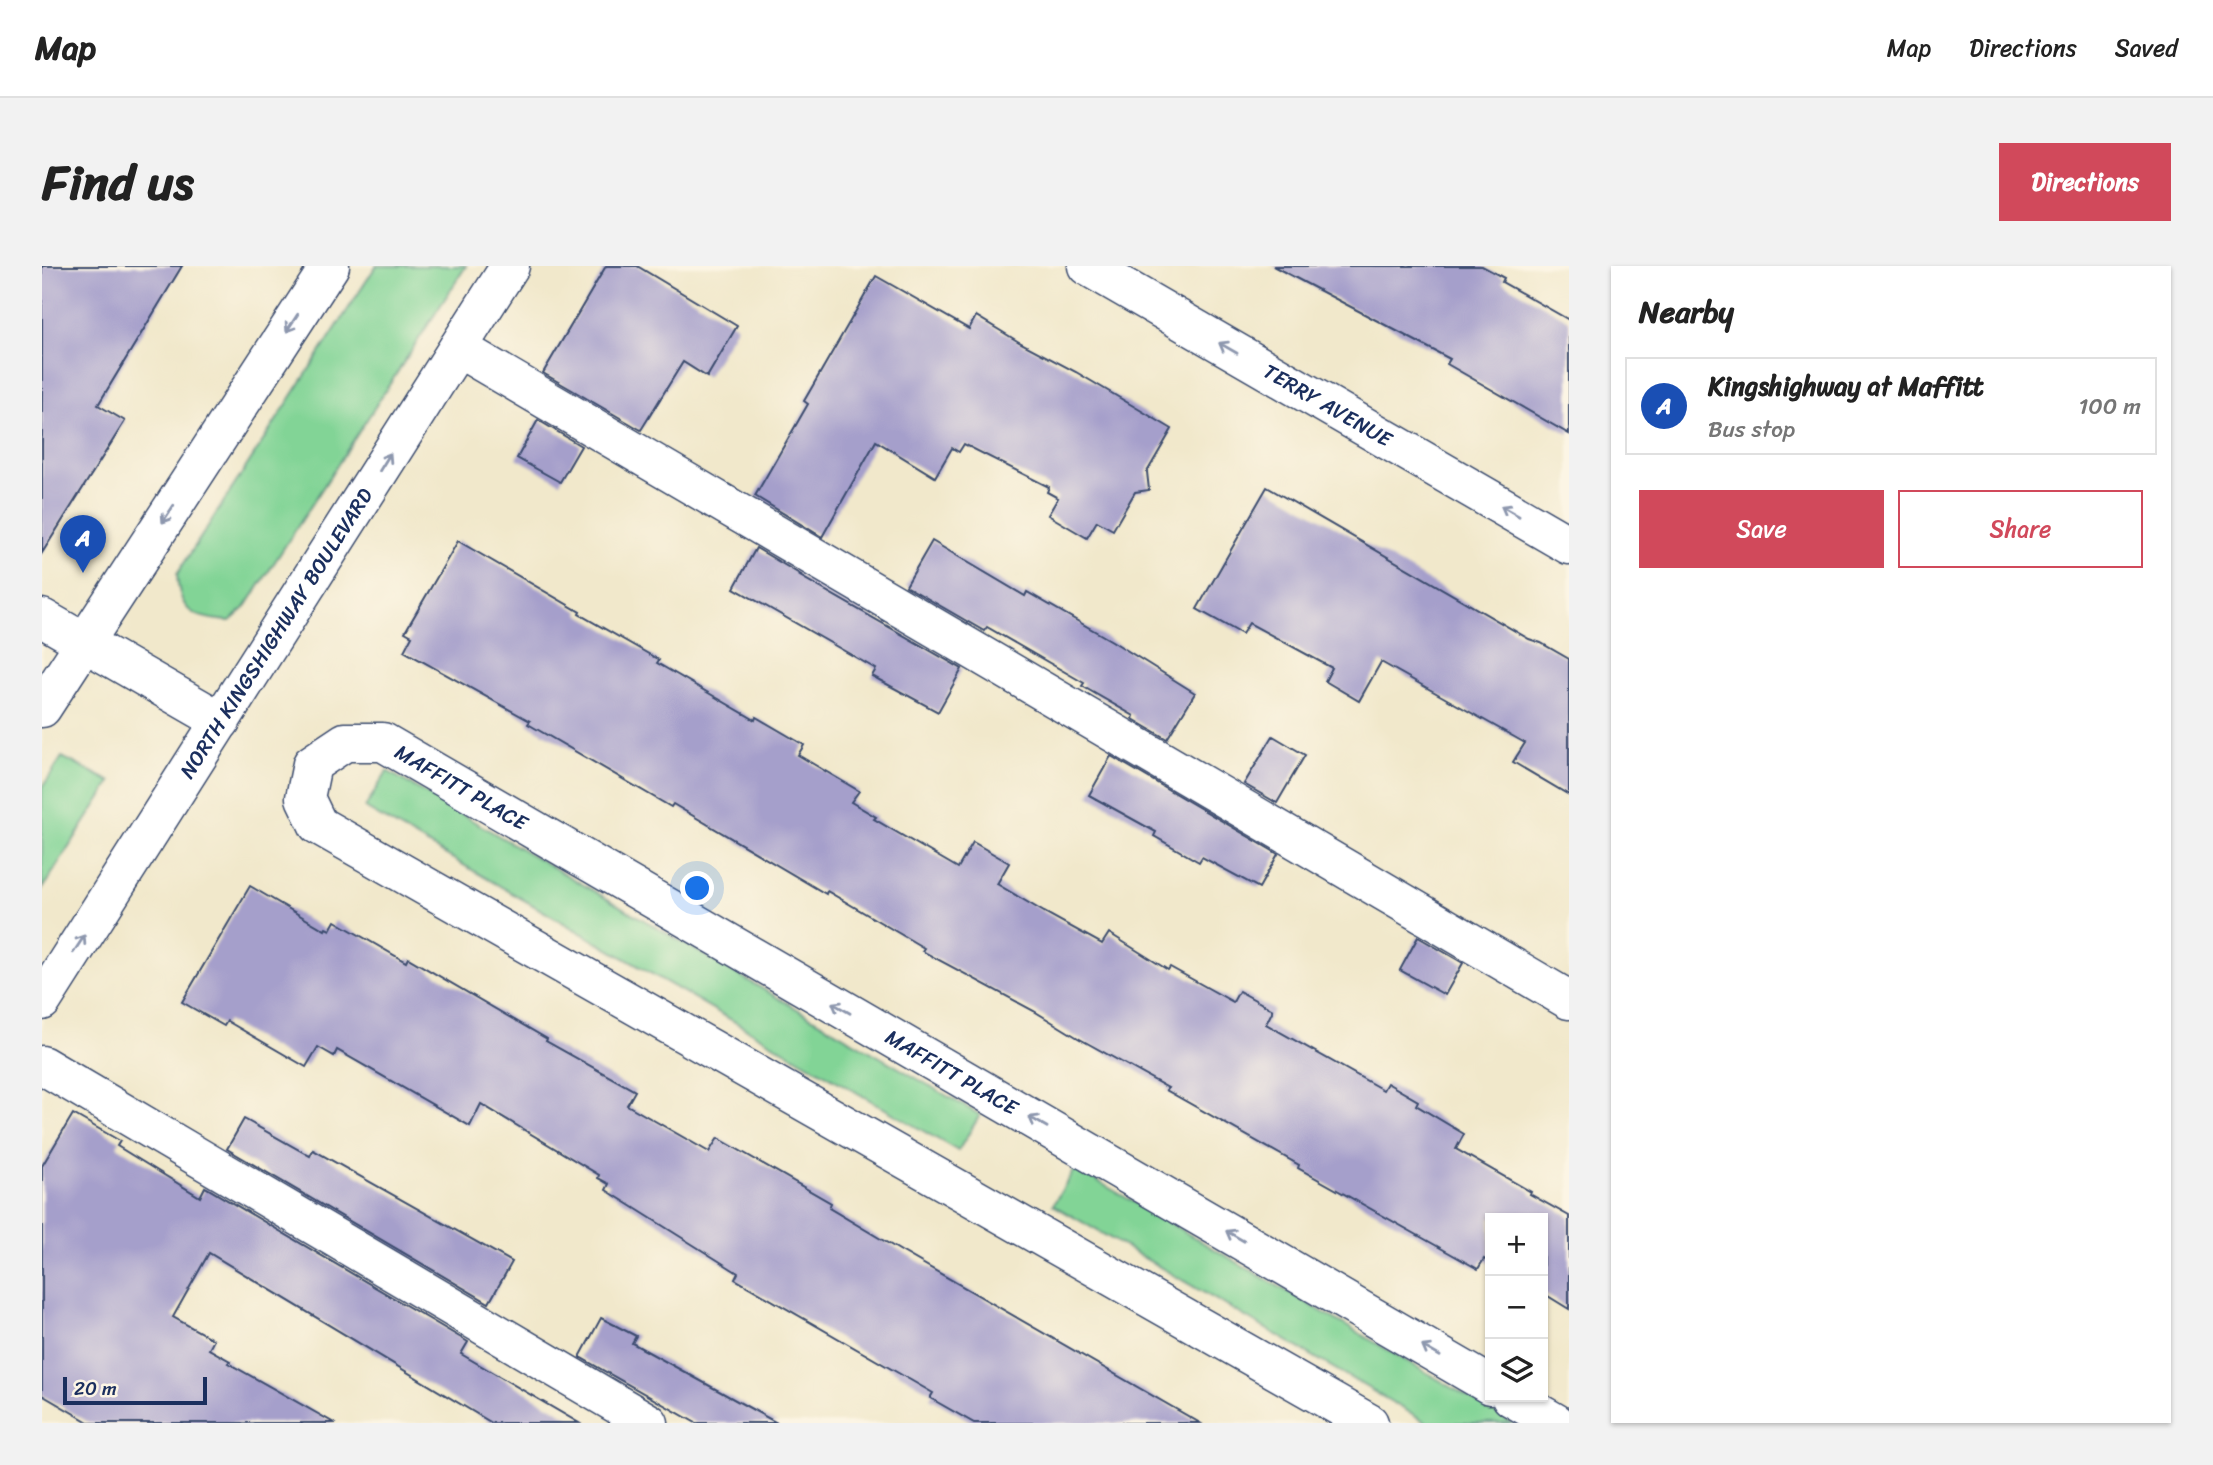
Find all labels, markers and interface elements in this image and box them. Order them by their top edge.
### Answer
text: Map [35,19,96,77]
text: Map [1887,27,1931,69]
text: Directions [1969,27,2077,69]
text: Saved [2115,27,2178,69]
text: Find us [42,139,194,226]
button: Directions [1999,143,2171,221]
text: Nearby [1639,285,1734,339]
one-way arrow [285,313,300,332]
one-way arrow [1219,341,1239,355]
street label: TERRY AVENUE [1256,353,1401,458]
text: Kingshighway at Maffitt [1708,363,1984,409]
text: A [1656,386,1672,427]
text: 100 m [2078,386,2141,427]
text: Bus stop [1708,409,1795,450]
one-way arrow [379,453,393,473]
street label: NORTH KINGSHIGHWAY BOULEVARD [169,480,383,786]
button: Save [1639,490,1884,568]
button: Share [1898,490,2143,568]
one-way arrow [161,503,175,523]
one-way arrow [1500,503,1520,517]
pin: A [60,515,106,573]
street label: MAFFITT PLACE [387,734,536,842]
your location [680,871,714,905]
one-way arrow [72,934,86,954]
one-way arrow [831,1001,852,1014]
street label: MAFFITT PLACE [878,1018,1027,1127]
one-way arrow [1028,1115,1048,1129]
map controls [1485,1213,1548,1402]
button: + [1485,1213,1548,1276]
one-way arrow [1225,1229,1245,1243]
button: − [1485,1276,1548,1339]
button: layers [1485,1339,1548,1402]
one-way arrow [1422,1344,1442,1358]
text: 20 m [74,1372,117,1405]
scale bar [63,1374,206,1406]

